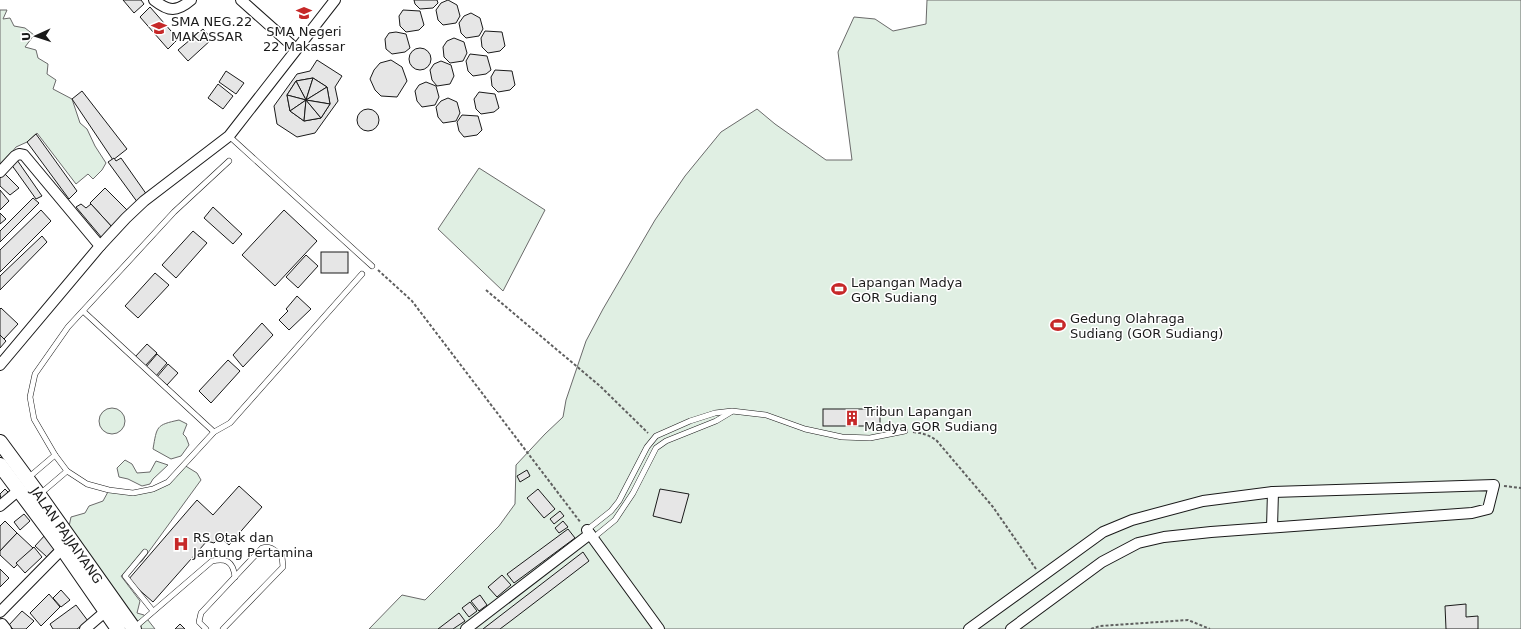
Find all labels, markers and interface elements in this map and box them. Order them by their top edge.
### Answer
school or university icon: SMA Negeri 22 Makassar [295,4,313,22]
place label: SMA NEG.22 MAKASSAR [171,14,252,44]
north arrow [16,16,56,56]
school or university icon: SMA NEG.22 MAKASSAR [150,19,168,37]
place label: SMA Negeri 22 Makassar [263,24,346,54]
text: U [20,32,33,41]
place label: Lapangan Madya GOR Sudiang [851,275,962,305]
sports icon: Lapangan Madya GOR Sudiang [830,280,848,298]
place label: Gedung Olahraga Sudiang (GOR Sudiang) [1070,311,1223,341]
sports icon: Gedung Olahraga Sudiang (GOR Sudiang) [1049,316,1067,334]
place label: Tribun Lapangan Madya GOR Sudiang [863,404,998,434]
building icon: Tribun Lapangan Madya GOR Sudiang [843,409,861,427]
street label: JALAN PAJJAIYANG [27,483,106,586]
place label: RS Otak dan Jantung Pertamina [192,530,313,560]
hospital icon: RS Otak dan Jantung Pertamina [172,535,190,553]

